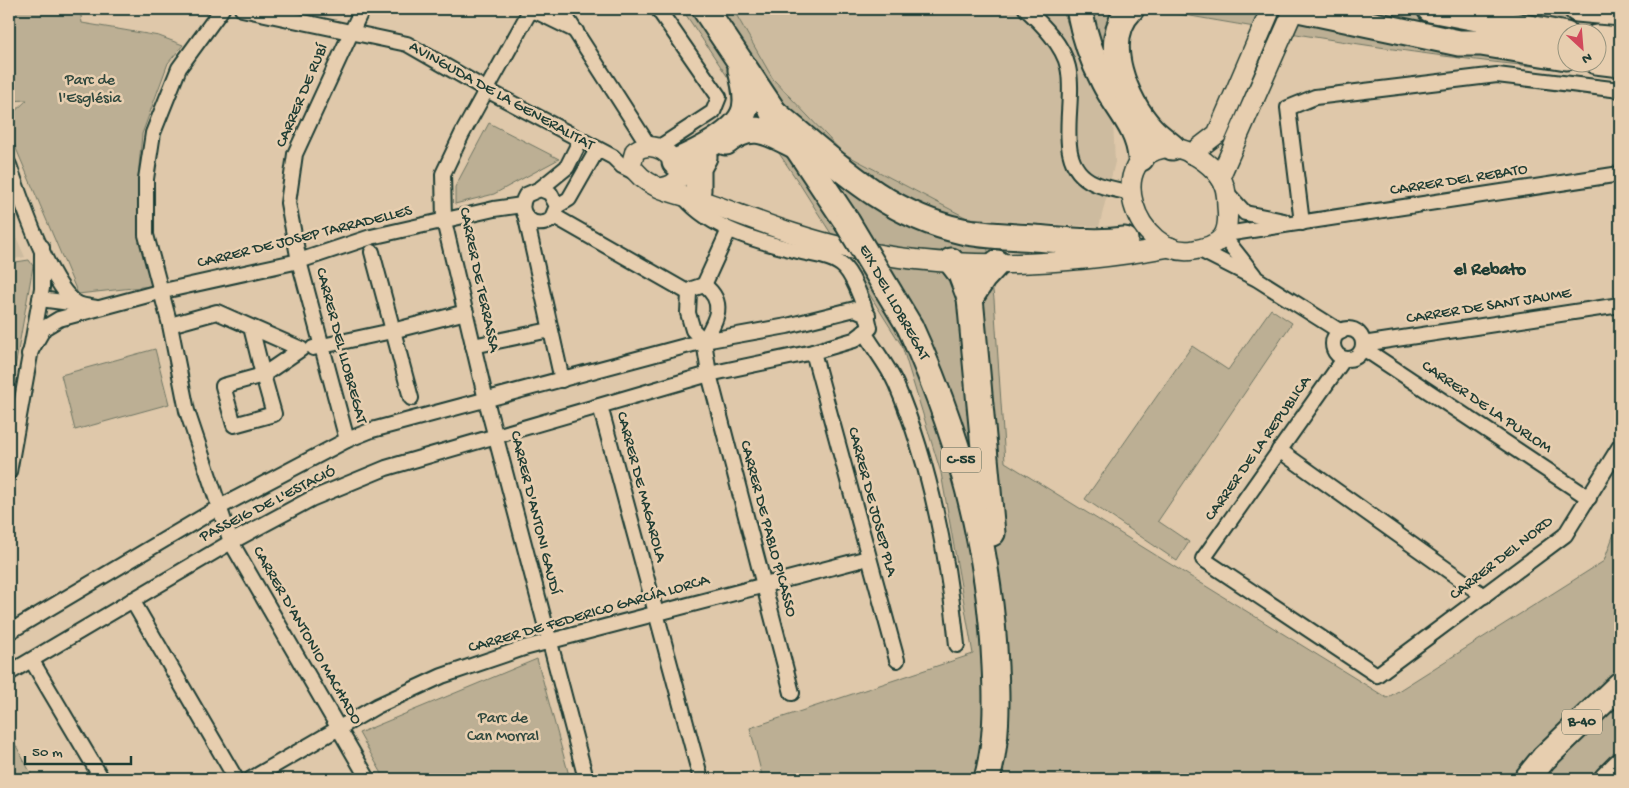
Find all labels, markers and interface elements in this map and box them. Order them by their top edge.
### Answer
north arrow [1556,22,1606,72]
street label: AVINGUDA DE LA GENERALITAT [405,38,598,156]
street label: CARRER DE RUBÍ [272,41,333,151]
text: N [1579,48,1594,67]
park label: Parc de l'Església [59,72,122,109]
street label: CARRER DEL REBATO [1389,161,1529,201]
street label: CARRER DE JOSEP TARRADELLES [196,202,415,274]
street label: CARRER DE TERRASSA [453,206,503,356]
street label: EIX DEL LLOBREGAT [853,242,933,365]
district label: el Rebato [1453,260,1527,281]
street label: CARRER DEL LLOBREGAT [310,266,370,427]
street label: CARRER DE SANT JAUME [1405,284,1574,329]
street label: CARRER DE LA PURLOM [1417,357,1556,459]
street label: CARRER DE LA REPUBLICA [1202,372,1317,525]
street label: CARRER DE MAGAROLA [611,410,670,566]
street label: CARRER DE JOSEP PLA [842,425,900,580]
street label: CARRER D'ANTONI GAUDÍ [504,429,565,597]
street label: CARRER DE PABLO PICASSO [734,439,800,620]
road number: C-55 [941,448,981,472]
street label: PASSEIG DE L'ESTACIÓ [196,462,339,548]
street label: CARRER DEL NORD [1447,512,1558,605]
street label: CARRER D'ANTONIO MACHADO [247,543,365,729]
street label: CARRER DE FEDERICO GARCÍA LORCA [466,570,713,659]
park label: Parc de Can Morral [467,710,539,747]
road number: B-40 [1562,710,1602,734]
scale bar [25,733,131,765]
text: 50 m [32,744,63,762]

